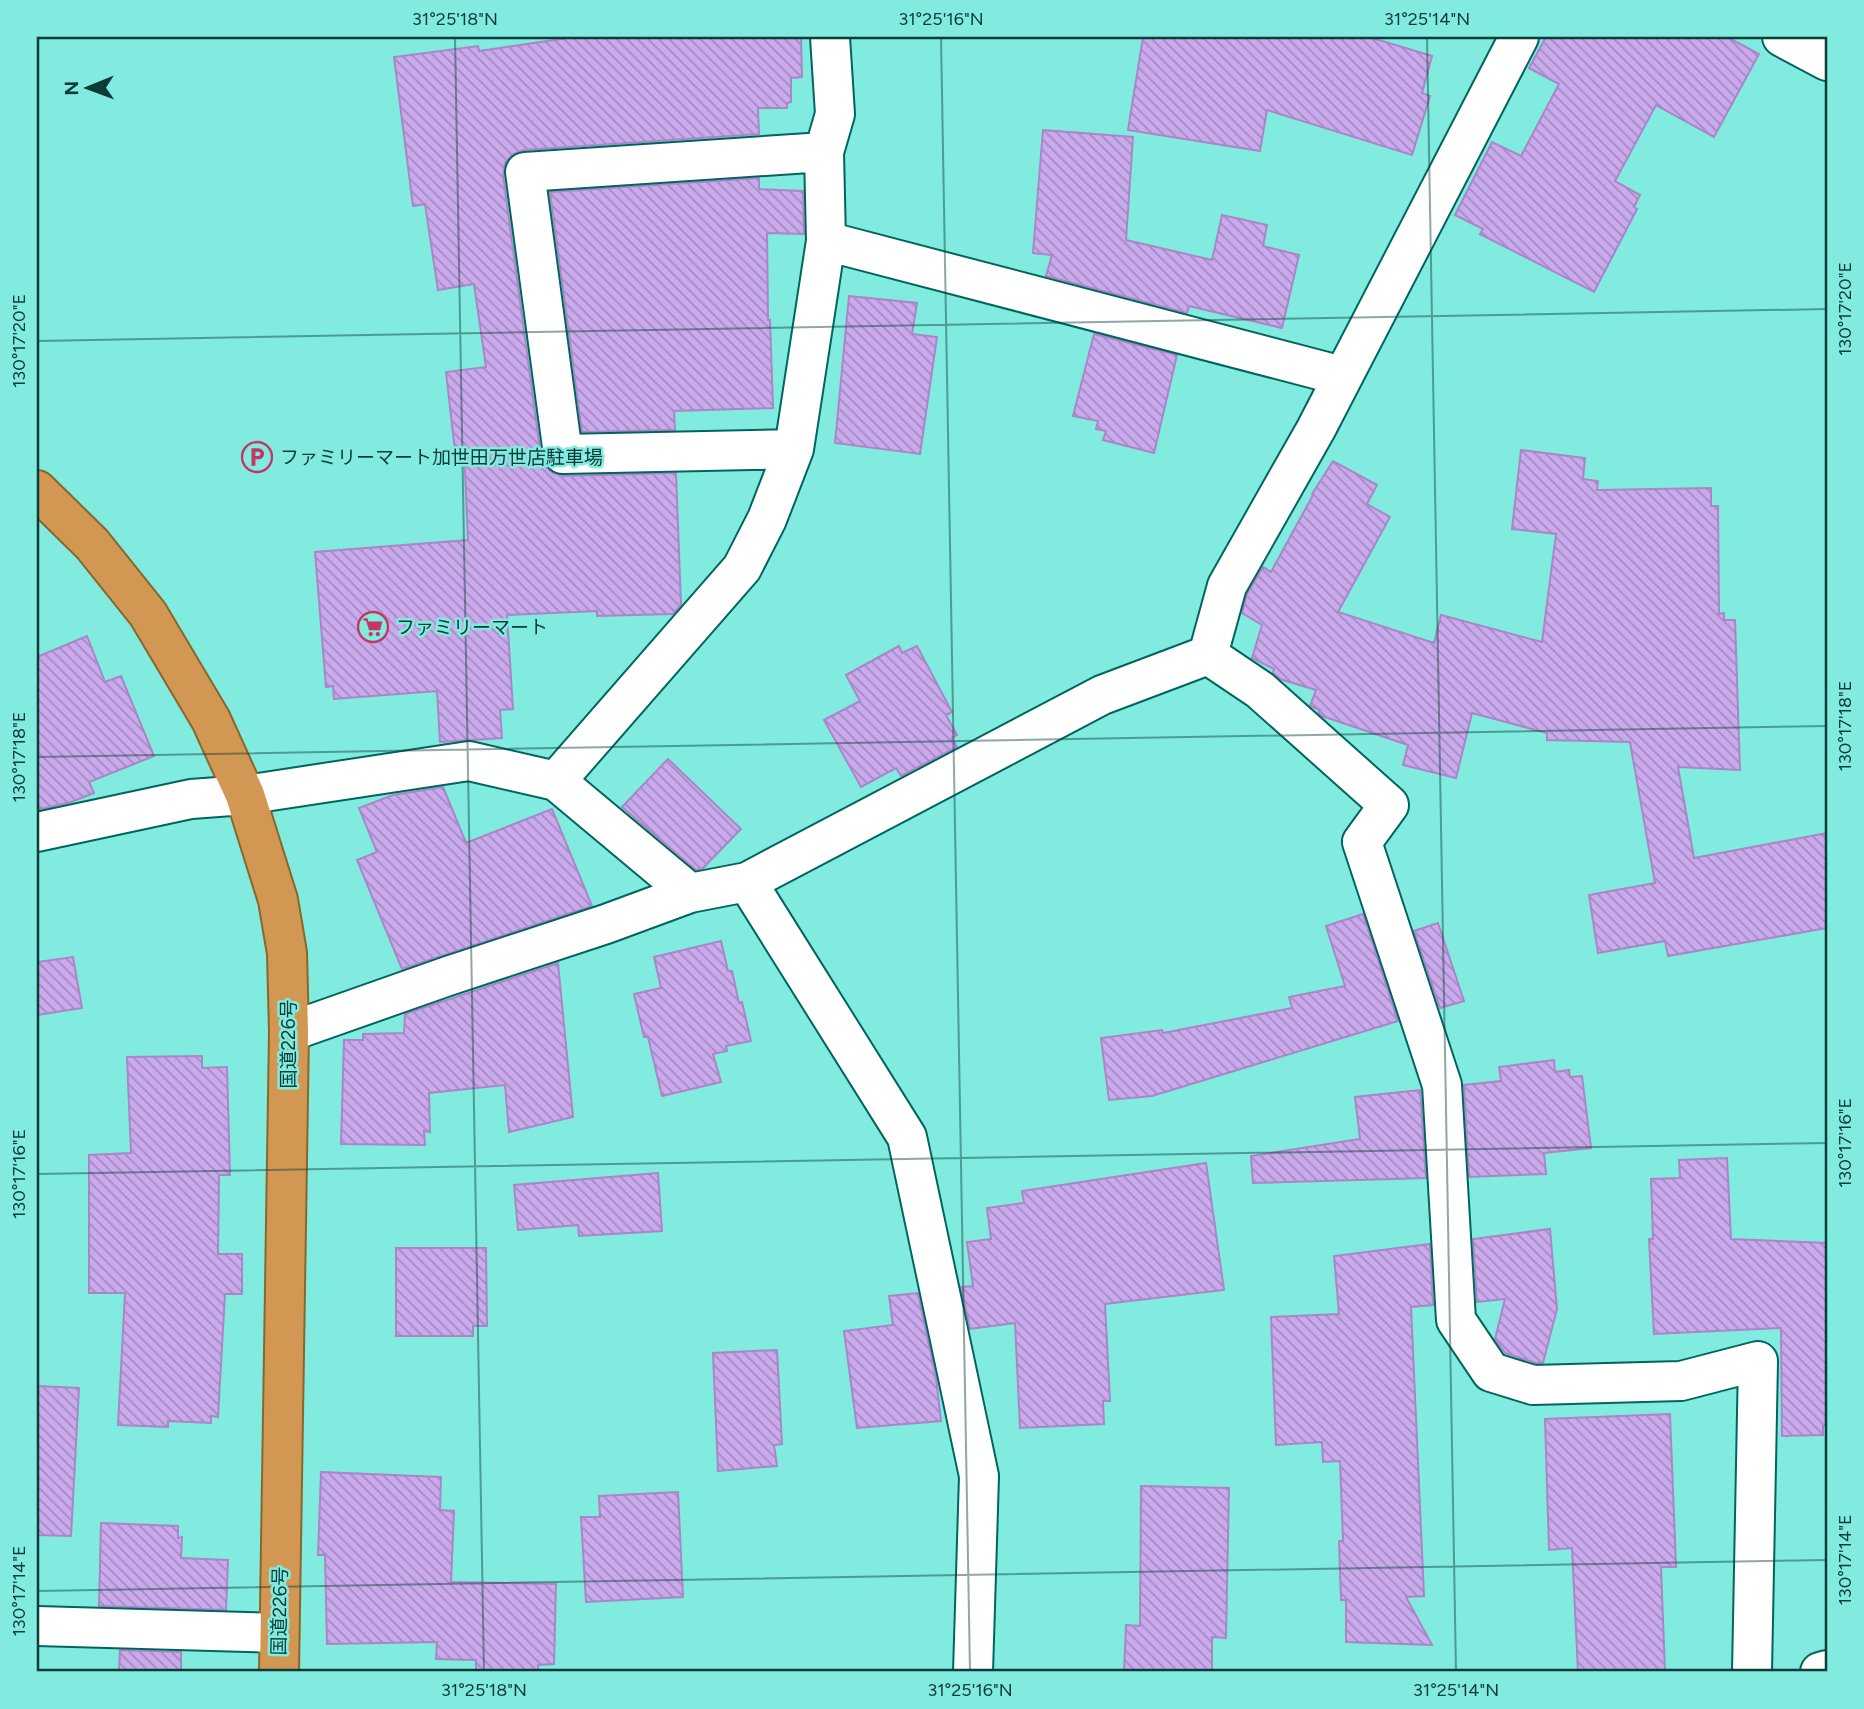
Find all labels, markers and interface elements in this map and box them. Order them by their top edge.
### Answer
text: 31°25'18"N [412,8,498,30]
text: 31°25'16"N [898,8,984,30]
text: 31°25'14"N [1384,8,1470,30]
north arrow [52,52,122,122]
text: N [60,81,83,96]
text: 130°17'20"E [1834,262,1856,356]
text: 130°17'20"E [8,294,30,388]
parking icon: ファミリーマート加世田万世店駐車場 [240,440,274,474]
place label: ファミリーマート加世田万世店駐車場 [280,446,603,469]
supermarket icon: ファミリーマート [356,610,390,644]
place label: ファミリーマート [396,616,548,639]
text: 130°17'18"E [1834,680,1856,772]
text: 130°17'18"E [8,711,30,803]
street label: 国道226号 [277,1000,300,1089]
text: 130°17'16"E [1834,1098,1856,1188]
text: 130°17'16"E [8,1129,30,1219]
text: 130°17'14"E [1834,1514,1856,1606]
text: 130°17'14"E [8,1545,30,1637]
street label: 国道226号 [267,1566,292,1656]
text: 31°25'18"N [441,1679,527,1701]
text: 31°25'16"N [927,1679,1013,1701]
text: 31°25'14"N [1413,1679,1499,1701]

